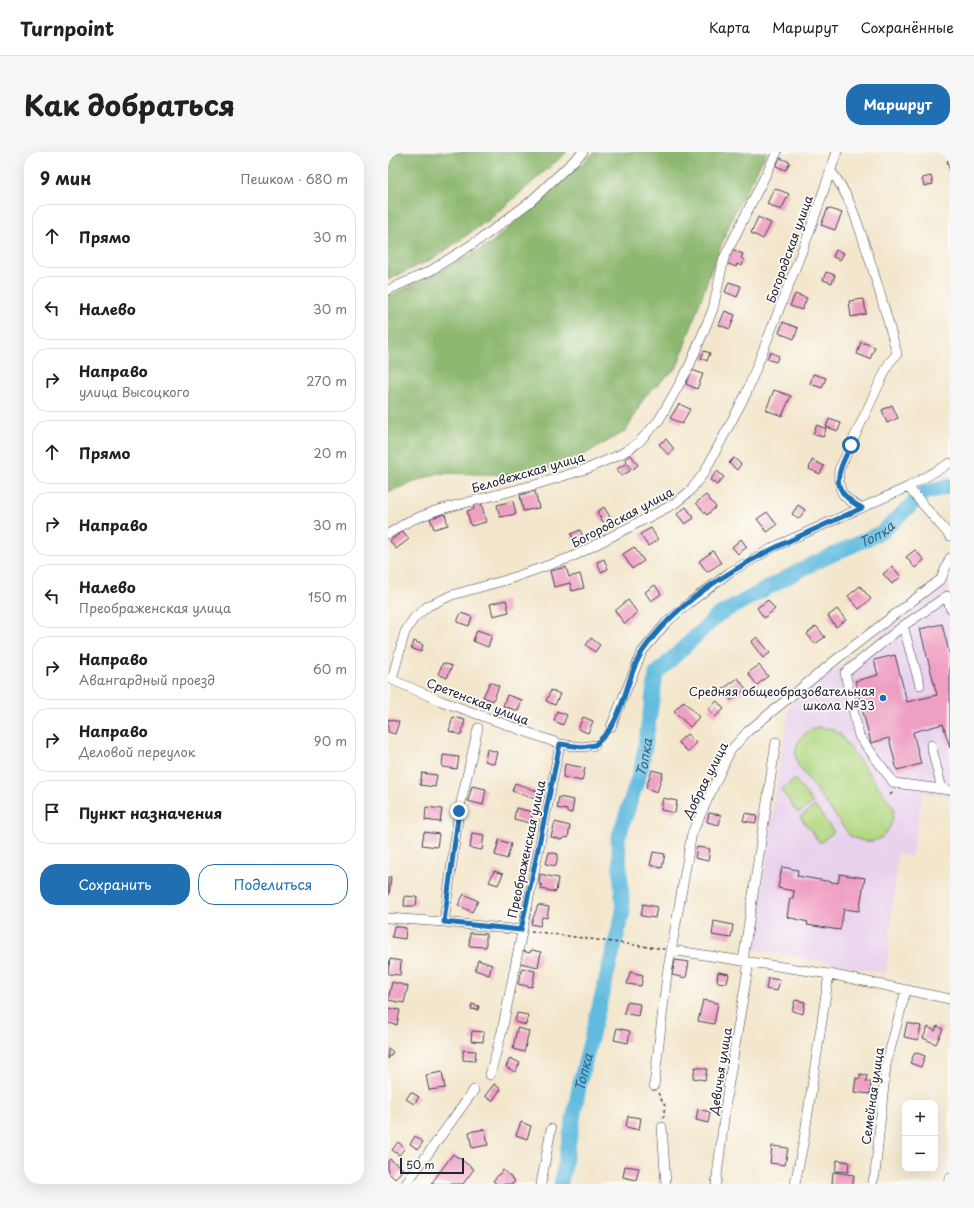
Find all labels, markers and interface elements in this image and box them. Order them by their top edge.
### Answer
text: Turnpoint [20,14,114,42]
text: Карта [709,17,750,38]
text: Маршрут [772,17,838,38]
text: Сохранённые [860,17,954,38]
text: Как добраться [24,83,235,126]
button: Маршрут [846,84,950,125]
text: 9 мин [40,165,91,191]
text: Пешком · 680 m [240,169,348,188]
street label: Богородская улица [761,192,817,305]
icon: ahead [41,225,63,247]
text: Прямо [79,225,130,248]
text: 30 m [313,227,347,246]
icon: left [41,297,63,319]
text: Налево [79,297,136,320]
text: 30 m [313,299,347,318]
text: Направо [79,359,148,382]
icon: right [41,369,63,391]
text: 270 m [306,371,347,390]
text: улица Высоцкого [79,382,190,401]
route start [842,436,860,454]
icon: ahead [41,441,63,463]
text: Прямо [79,441,130,464]
text: 20 m [313,443,347,462]
street label: Беловежская улица [469,447,587,497]
street label: Богородская улица [568,482,677,552]
icon: right [41,513,63,535]
text: Направо [79,513,148,536]
text: 30 m [313,515,347,534]
water label: Топка [856,515,899,551]
text: Налево [79,575,136,598]
icon: left [41,585,63,607]
text: 150 m [308,587,347,606]
text: Преображенская улица [79,598,231,617]
text: Направо [79,647,148,670]
icon: right [41,657,63,679]
text: 60 m [313,659,347,678]
text: Авангардный проезд [79,670,215,689]
street label: Сретенская улица [424,673,532,729]
place label: Средняя общеобразовательная школа №33 [689,682,875,714]
marker: Средняя общеобразовательная школа №33 [878,693,888,703]
text: Направо [79,719,148,742]
icon: right [41,729,63,751]
text: 90 m [314,731,347,750]
water label: Топка [630,736,656,779]
street label: Добрая улица [678,738,732,822]
text: Деловой переулок [79,742,195,761]
street label: Преображенская улица [503,778,549,920]
icon: arrive [41,801,63,823]
text: Пункт назначения [79,801,222,824]
route end [450,802,468,820]
button: Сохранить [40,864,190,905]
button: Поделиться [198,864,348,905]
street label: Девичья улица [704,1026,736,1117]
street label: Семейная улица [856,1046,888,1146]
water label: Топка [569,1050,597,1092]
map controls [902,1100,938,1172]
button: + [902,1100,938,1136]
button: − [902,1136,938,1172]
scale bar [400,1156,464,1175]
text: 50 m [406,1156,435,1173]

